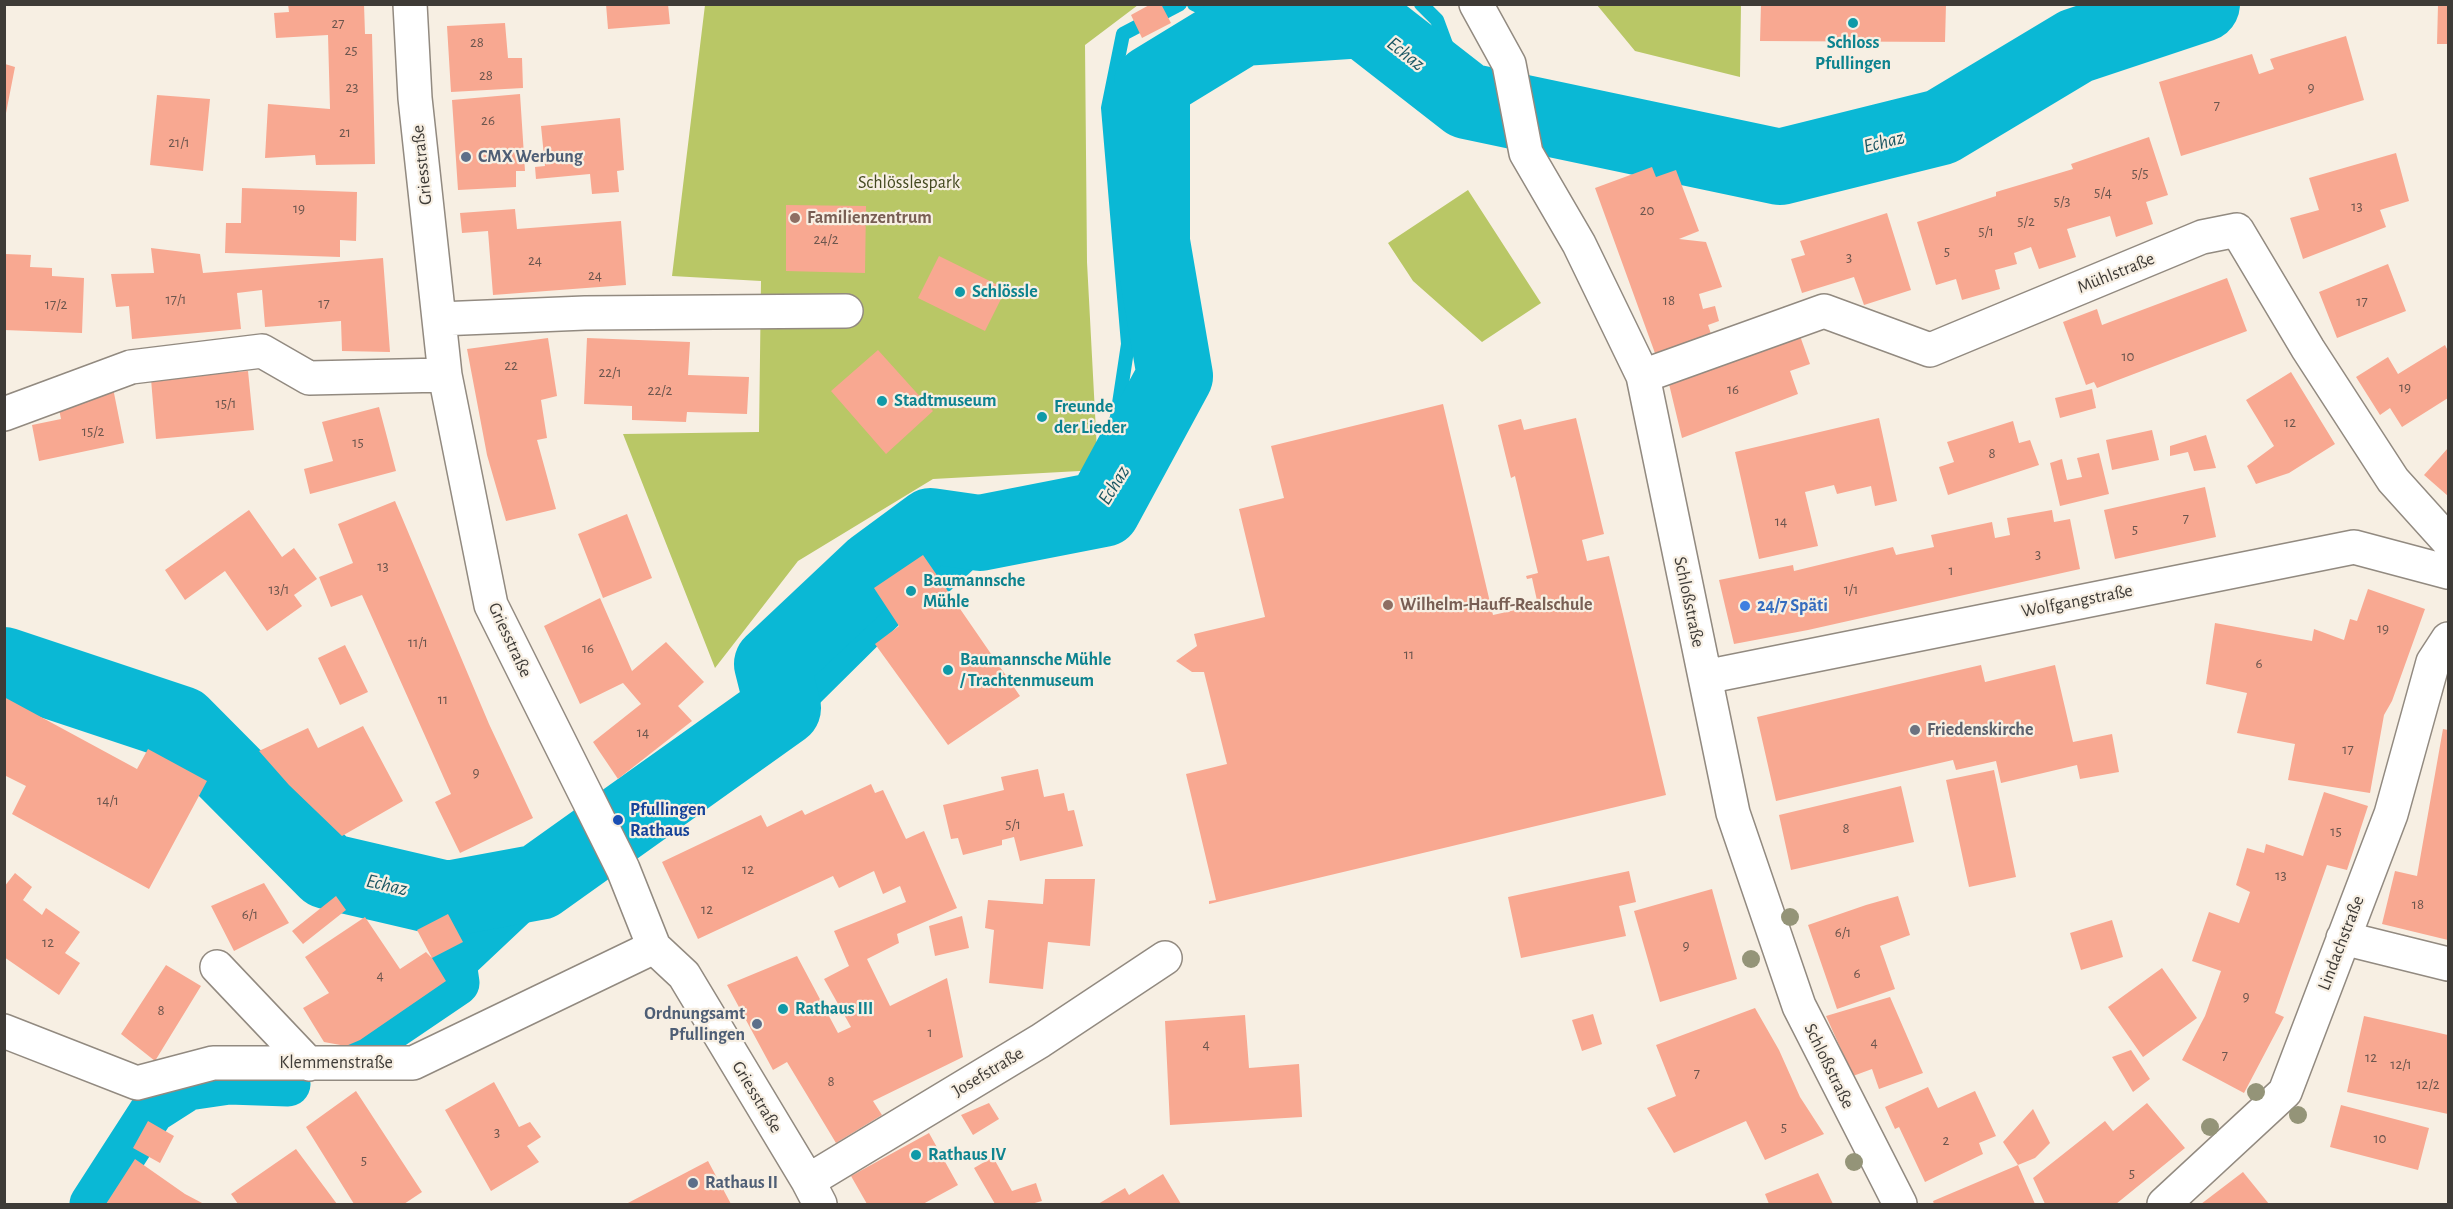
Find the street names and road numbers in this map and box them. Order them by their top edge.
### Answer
street label: Griesstraße [407,124,437,206]
street label: Mühlstraße [2074,248,2158,298]
street label: Schloßstraße [1669,555,1709,649]
street label: Wolfgangstraße [2019,580,2135,622]
street label: Griesstraße [483,599,537,681]
street label: Lindachstraße [2313,893,2369,993]
street label: Schloßstraße [1799,1020,1859,1112]
street label: Josefstraße [949,1042,1027,1102]
street label: Klemmenstraße [279,1052,393,1074]
street label: Griesstraße [727,1057,787,1137]

